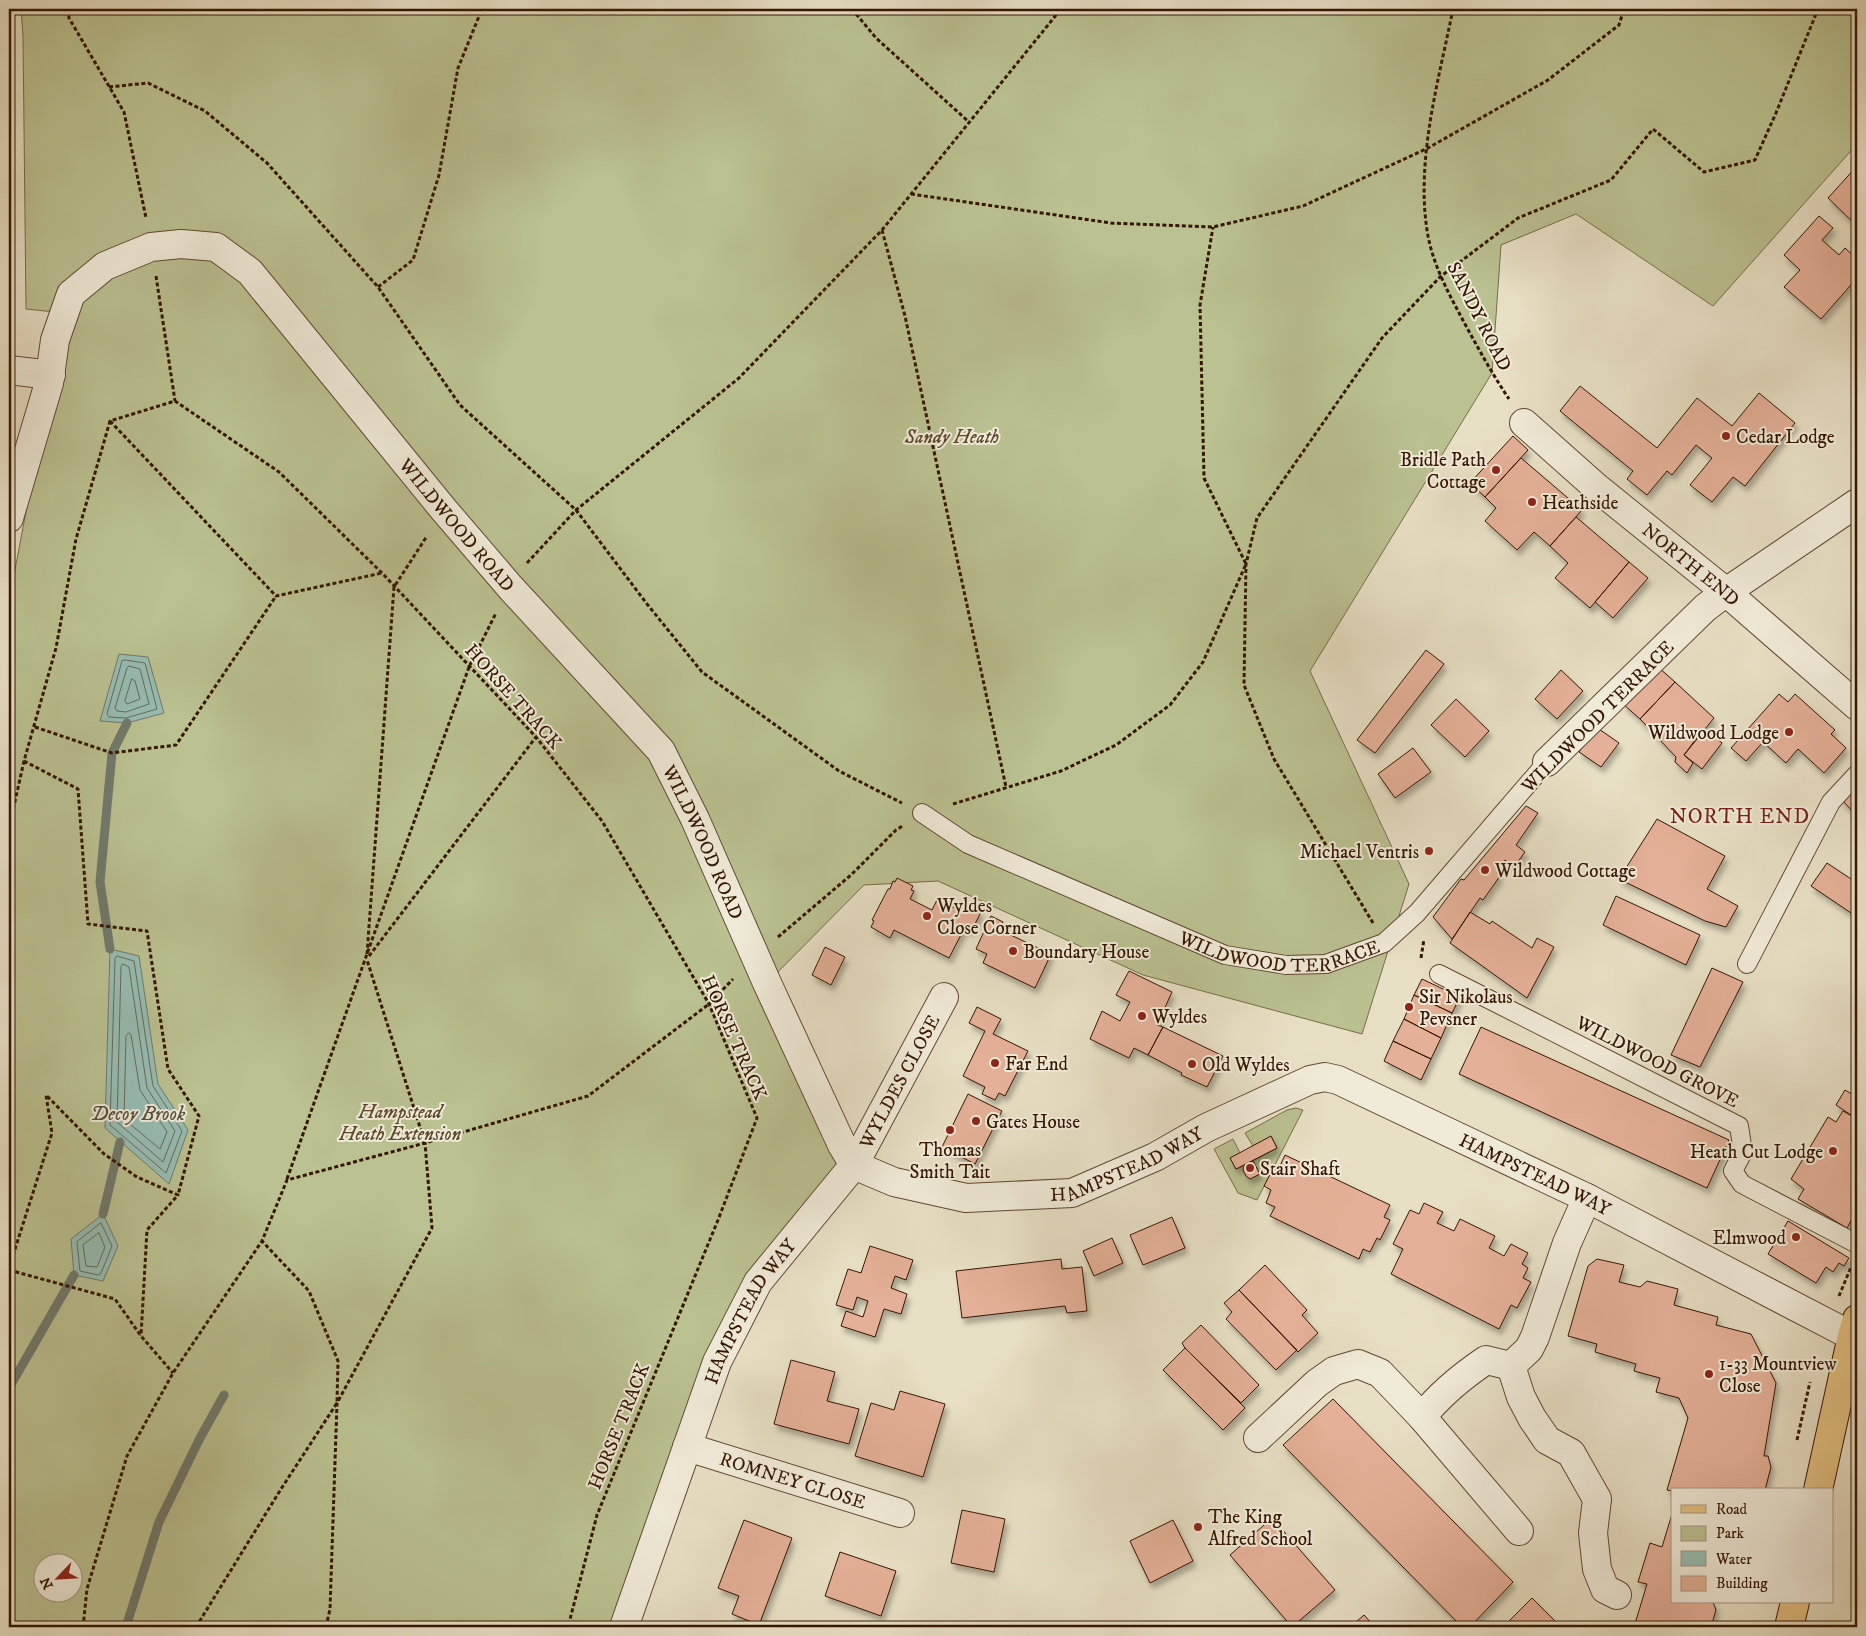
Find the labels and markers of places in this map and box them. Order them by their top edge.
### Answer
place label: Cedar Lodge [1736,426,1835,449]
marker: Cedar Lodge [1720,430,1732,442]
place label: Bridle Path Cottage [1400,449,1486,494]
marker: Bridle Path Cottage [1490,464,1502,476]
place label: Heathside [1542,492,1618,515]
marker: Heathside [1526,496,1538,508]
place label: Wildwood Lodge [1647,722,1779,745]
marker: Wildwood Lodge [1783,726,1795,738]
place label: Michael Ventris [1300,841,1419,864]
marker: Michael Ventris [1423,845,1435,857]
place label: Wildwood Cottage [1494,860,1636,883]
marker: Wildwood Cottage [1479,864,1491,876]
place label: Wyldes Close Corner [936,895,1036,940]
marker: Wyldes Close Corner [921,910,933,922]
place label: Boundary House [1023,941,1149,964]
marker: Boundary House [1007,945,1019,957]
place label: Sir Nikolaus Pevsner [1419,986,1513,1031]
marker: Sir Nikolaus Pevsner [1403,1001,1415,1013]
place label: Wyldes [1151,1006,1207,1029]
marker: Wyldes [1136,1010,1148,1022]
place label: Far End [1005,1053,1069,1076]
place label: Old Wyldes [1202,1054,1290,1077]
marker: Far End [989,1057,1001,1069]
marker: Old Wyldes [1186,1058,1198,1070]
place label: Gates House [986,1111,1080,1134]
marker: Gates House [970,1115,982,1127]
marker: Thomas Smith Tait [944,1124,956,1136]
place label: Thomas Smith Tait [910,1139,990,1184]
place label: Heath Cut Lodge [1690,1141,1823,1164]
marker: Heath Cut Lodge [1827,1145,1839,1157]
place label: Stair Shaft [1260,1158,1340,1181]
marker: Stair Shaft [1244,1162,1256,1174]
place label: Elmwood [1713,1227,1787,1250]
marker: Elmwood [1790,1231,1802,1243]
place label: 1-33 Mountview Close [1719,1353,1837,1398]
marker: 1-33 Mountview Close [1703,1368,1715,1380]
place label: The King Alfred School [1208,1506,1313,1551]
marker: The King Alfred School [1192,1521,1204,1533]

